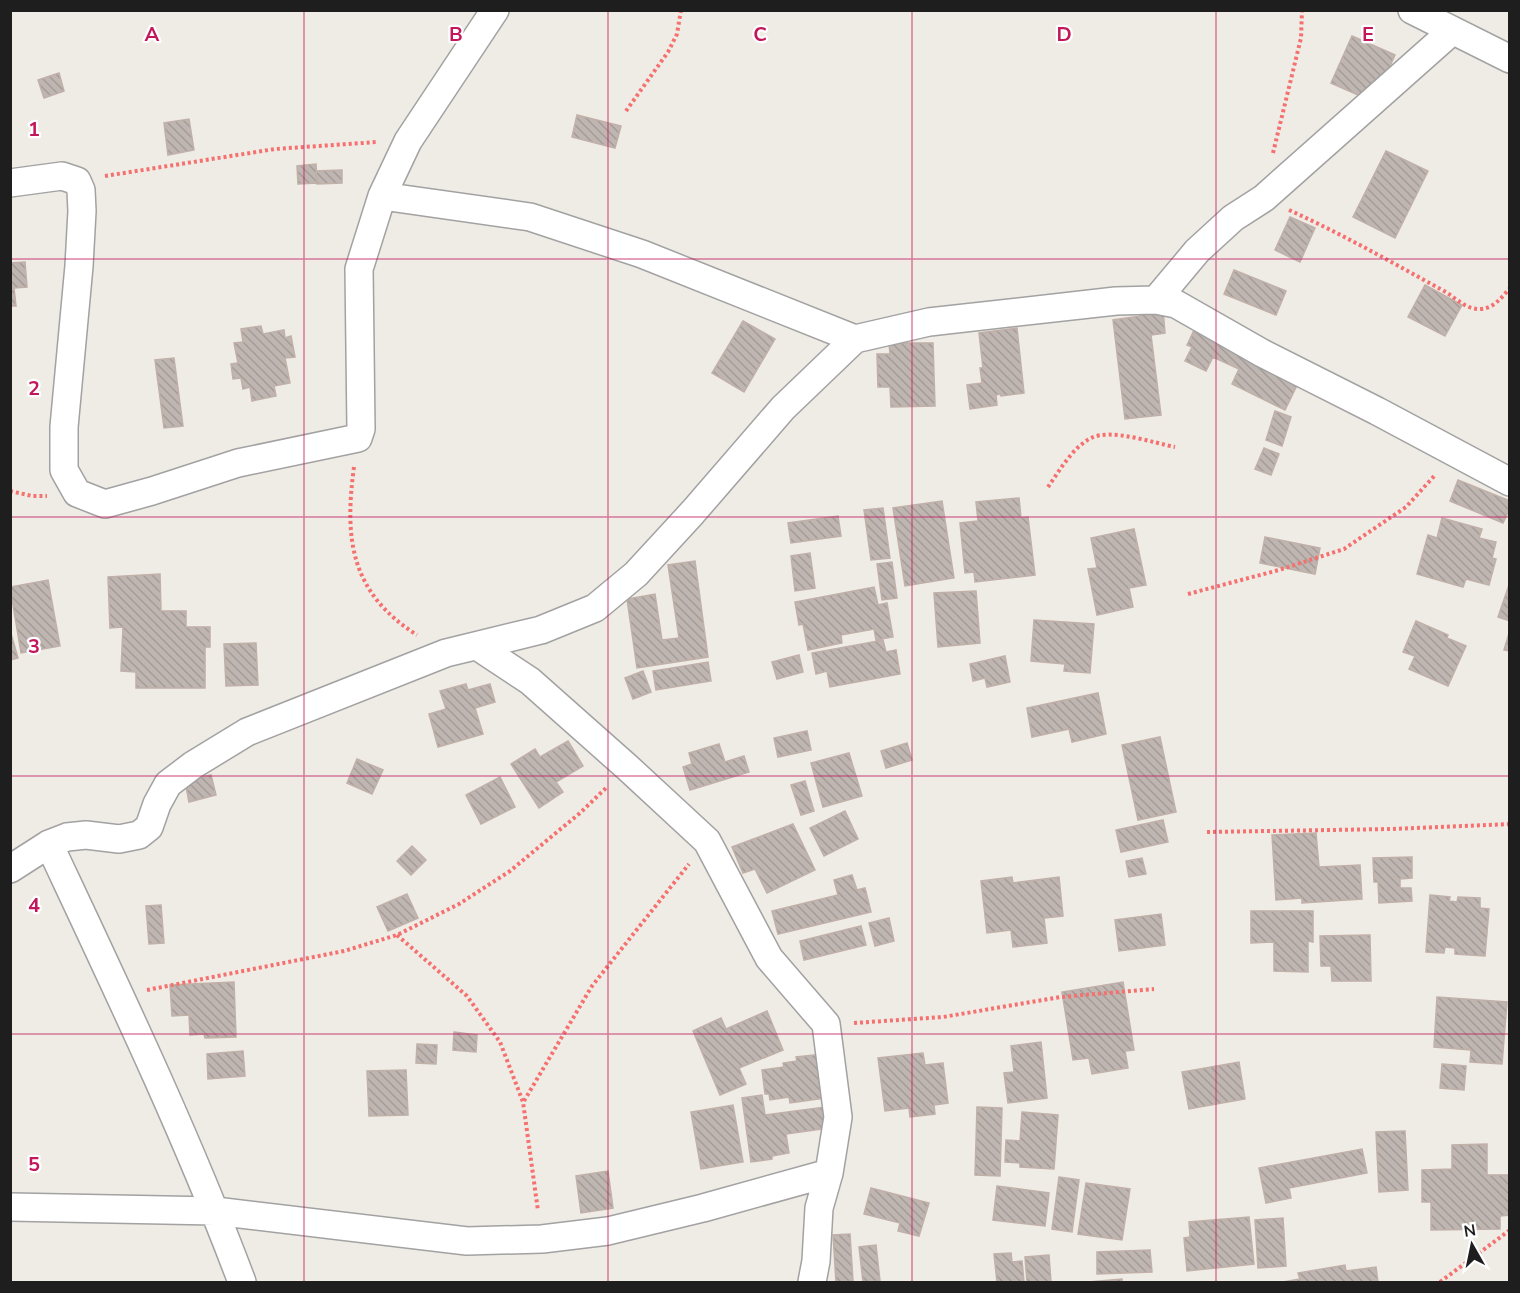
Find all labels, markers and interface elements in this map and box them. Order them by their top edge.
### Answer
text: A [145,21,160,48]
text: B [449,21,463,48]
text: C [753,21,767,48]
text: D [1056,21,1072,48]
text: E [1362,21,1374,48]
text: 1 [28,116,40,143]
text: 2 [28,375,40,402]
text: 3 [28,633,40,660]
text: 4 [28,892,40,919]
text: 5 [28,1151,40,1178]
north arrow [1442,1215,1502,1275]
text: N [1462,1219,1477,1243]

